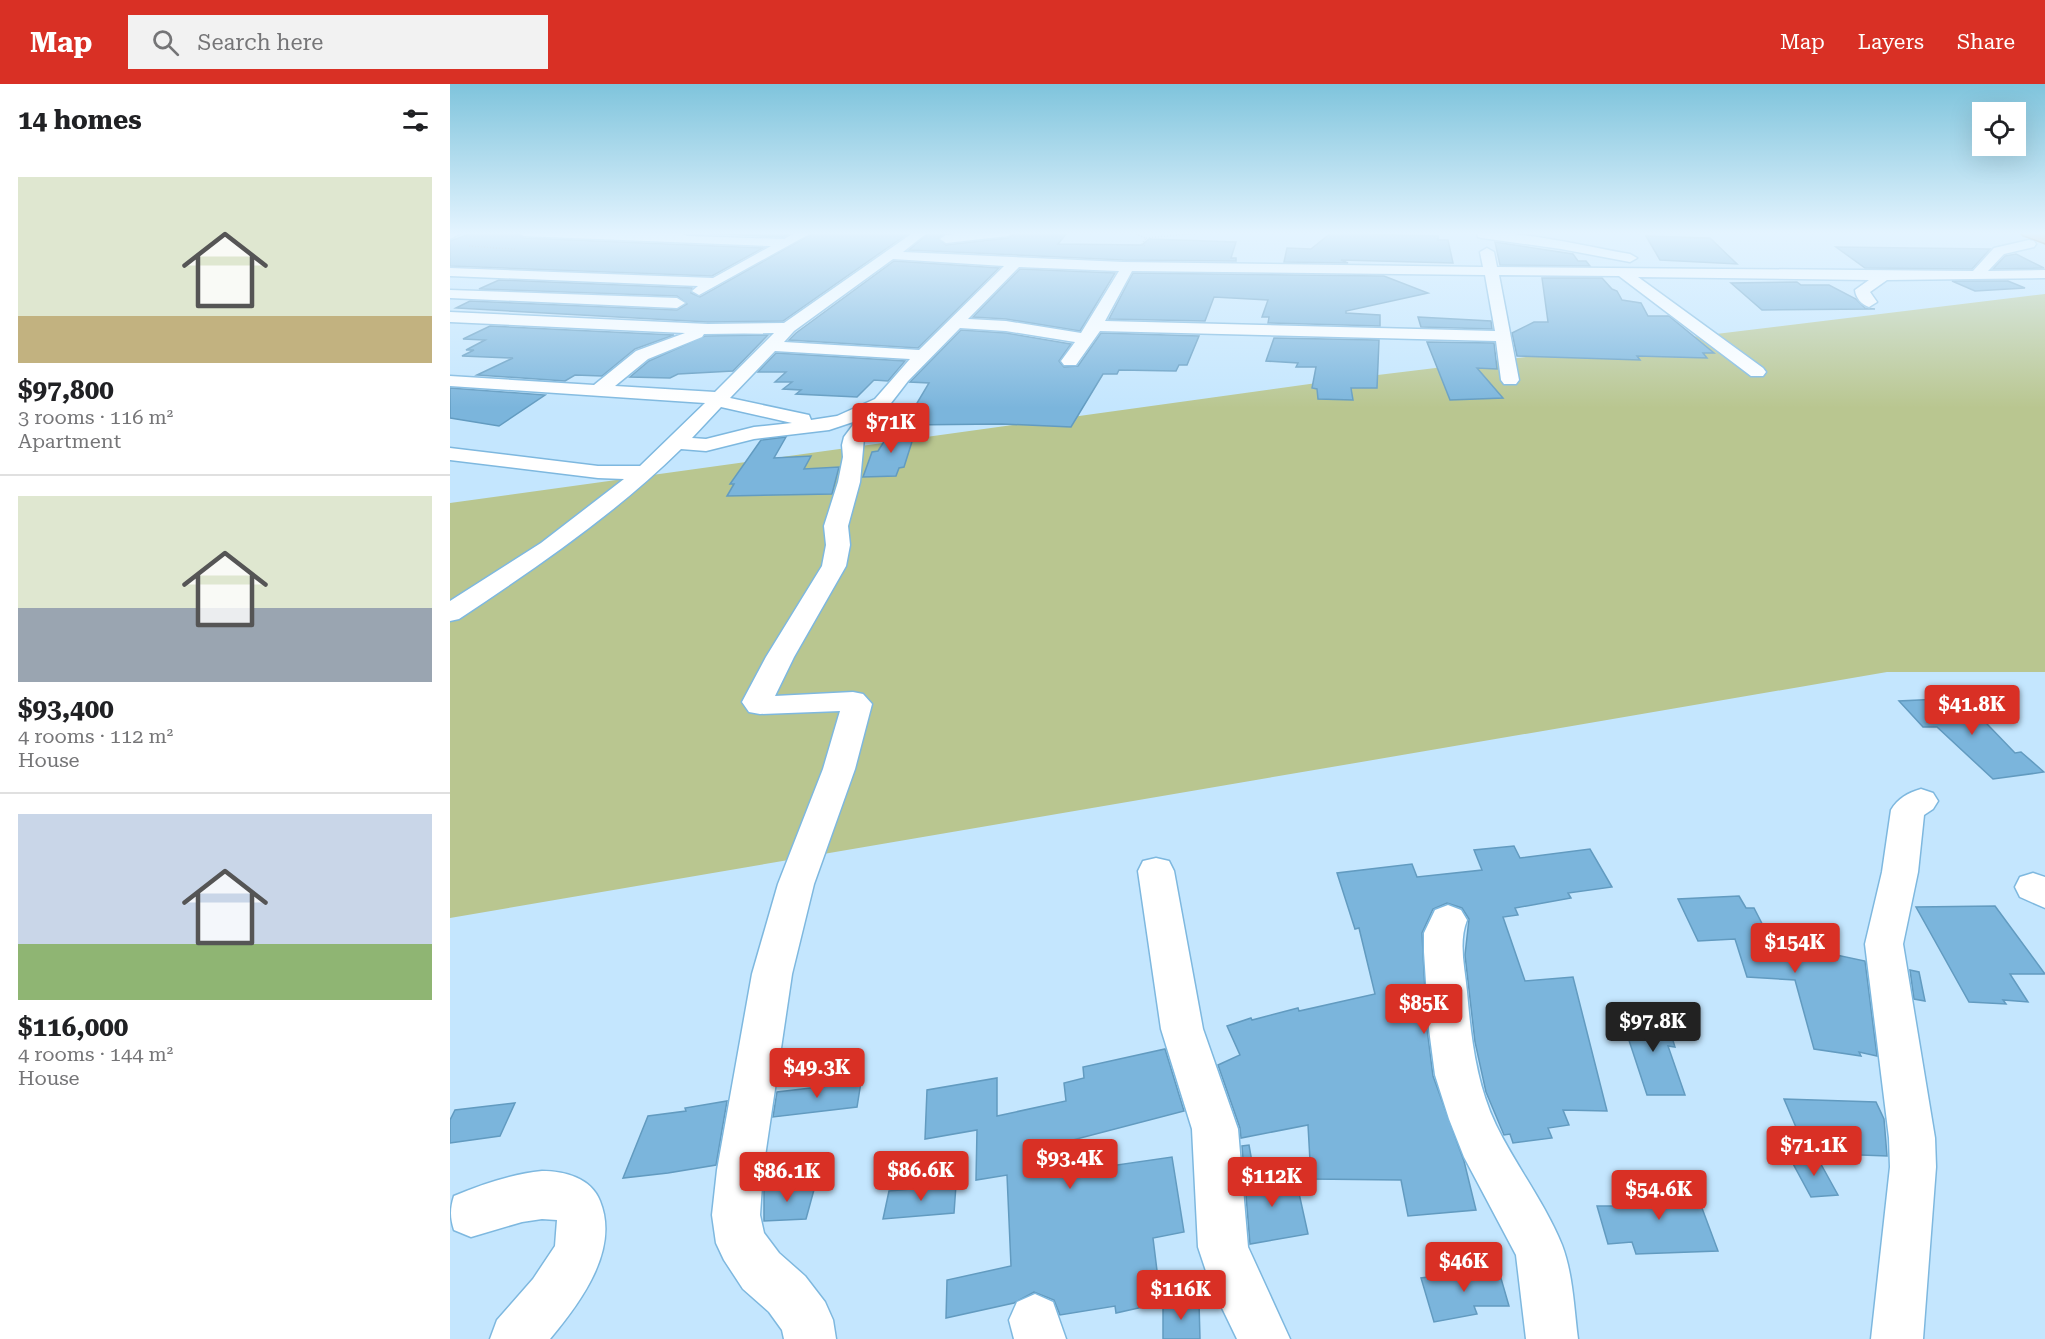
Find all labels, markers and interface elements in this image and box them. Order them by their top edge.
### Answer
search box [128,15,548,69]
text: Map [30,26,92,59]
icon: search [149,26,182,59]
text: Search here [197,30,323,55]
text: Map [1780,30,1825,54]
text: Layers [1858,30,1924,54]
text: Share [1957,30,2015,54]
map controls [1972,102,2026,156]
button: locate [1972,102,2026,156]
icon: filters [399,104,432,137]
text: 14 homes [18,105,142,135]
icon: home [171,216,279,324]
text: $97,800 [18,375,114,405]
pin: $71K [855,403,927,454]
text: 3 rooms · 116 m² [18,405,173,429]
text: $71K [866,410,916,434]
text: Apartment [18,429,121,453]
icon: home [171,535,279,643]
pin: $41.8K [1923,685,2021,736]
text: $41.8K [1939,692,2005,716]
text: $93,400 [18,694,114,724]
text: 4 rooms · 112 m² [18,724,173,748]
text: House [18,748,80,772]
icon: home [171,853,279,961]
pin: $154K [1753,923,1837,974]
text: $154K [1765,930,1825,954]
pin: $85K [1388,984,1460,1035]
text: $85K [1399,991,1449,1015]
pin: $97.8K [1604,1002,1702,1053]
text: $97.8K [1620,1009,1686,1033]
text: $116,000 [18,1012,128,1042]
text: 4 rooms · 144 m² [18,1042,173,1066]
pin: $49.3K [768,1048,866,1099]
text: $49.3K [784,1055,850,1079]
text: House [18,1066,80,1090]
pin: $71.1K [1765,1126,1863,1177]
text: $71.1K [1781,1133,1847,1157]
pin: $93.4K [1021,1139,1119,1190]
text: $93.4K [1037,1146,1103,1170]
pin: $86.6K [872,1151,970,1202]
pin: $86.1K [738,1152,836,1203]
pin: $112K [1230,1157,1314,1208]
text: $86.6K [888,1158,954,1182]
text: $86.1K [754,1159,820,1183]
text: $112K [1242,1164,1302,1188]
pin: $54.6K [1610,1170,1708,1221]
text: $54.6K [1626,1177,1692,1201]
pin: $46K [1428,1242,1500,1293]
text: $46K [1439,1249,1489,1273]
pin: $116K [1139,1270,1223,1321]
text: $116K [1151,1277,1211,1301]

